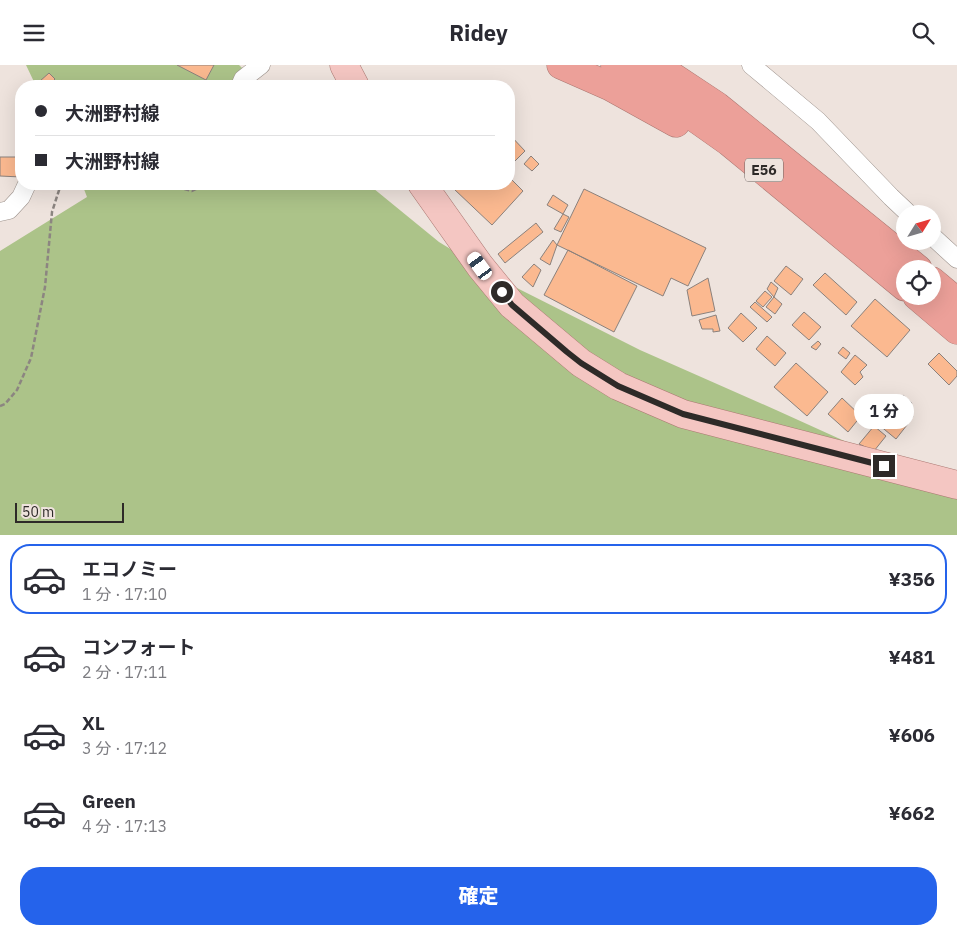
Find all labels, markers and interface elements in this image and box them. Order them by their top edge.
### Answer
text: Ridey [449,18,508,47]
icon: menu [20,19,48,47]
icon: search [909,19,937,47]
text: 大洲野村線 [65,101,160,125]
text: 大洲野村線 [65,149,160,173]
road number: E56 [745,159,783,181]
north arrow [896,205,941,250]
map controls [896,205,941,305]
car [465,249,494,283]
button: locate [896,260,941,305]
route start [491,281,513,303]
callout: 1 分 [854,393,914,429]
text: 1 分 [869,401,899,421]
route end [873,455,895,477]
scale bar [15,500,124,523]
text: 50 m [22,503,54,521]
icon: car [22,557,67,602]
text: エコノミー [82,557,177,581]
text: ¥356 [888,567,935,591]
text: 1 分 · 17:10 [82,584,167,604]
icon: car [22,635,67,680]
text: コンフォート [82,635,195,659]
text: ¥481 [888,645,935,669]
text: 2 分 · 17:11 [82,662,167,682]
text: XL [82,711,105,735]
icon: car [22,713,67,758]
text: ¥606 [888,723,935,747]
text: 3 分 · 17:12 [82,738,167,758]
text: Green [82,789,136,813]
icon: car [22,791,67,836]
text: ¥662 [888,801,935,825]
text: 4 分 · 17:13 [82,816,167,836]
button: 確定 [20,867,937,925]

